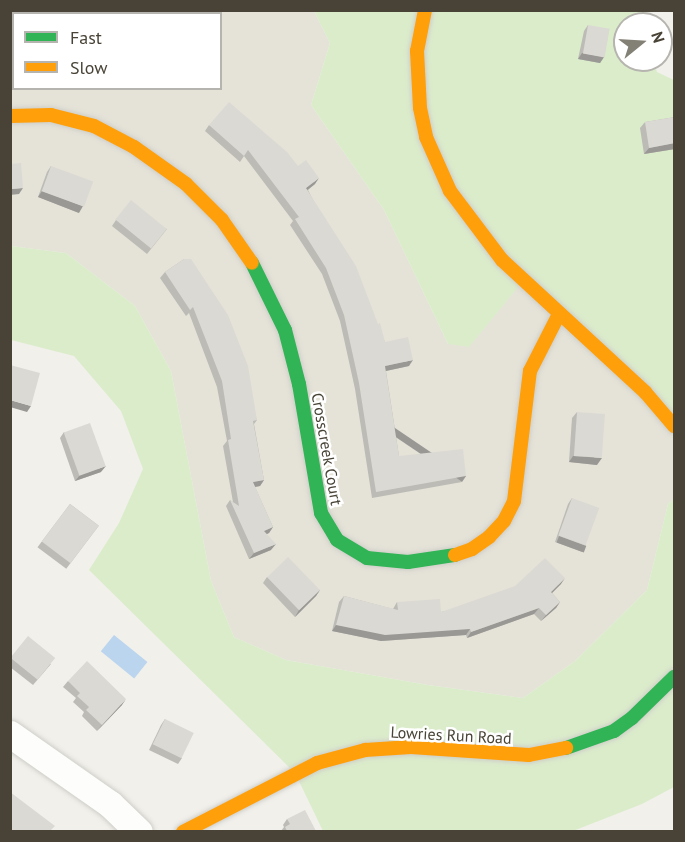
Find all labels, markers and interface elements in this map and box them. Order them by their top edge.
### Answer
legend [12,12,222,90]
north arrow [613,12,673,72]
text: Fast [70,26,102,49]
text: N [647,29,669,45]
text: Slow [70,56,108,79]
street label: Crosscreek Court [308,391,346,507]
street label: Lowries Run Road [390,722,512,748]

